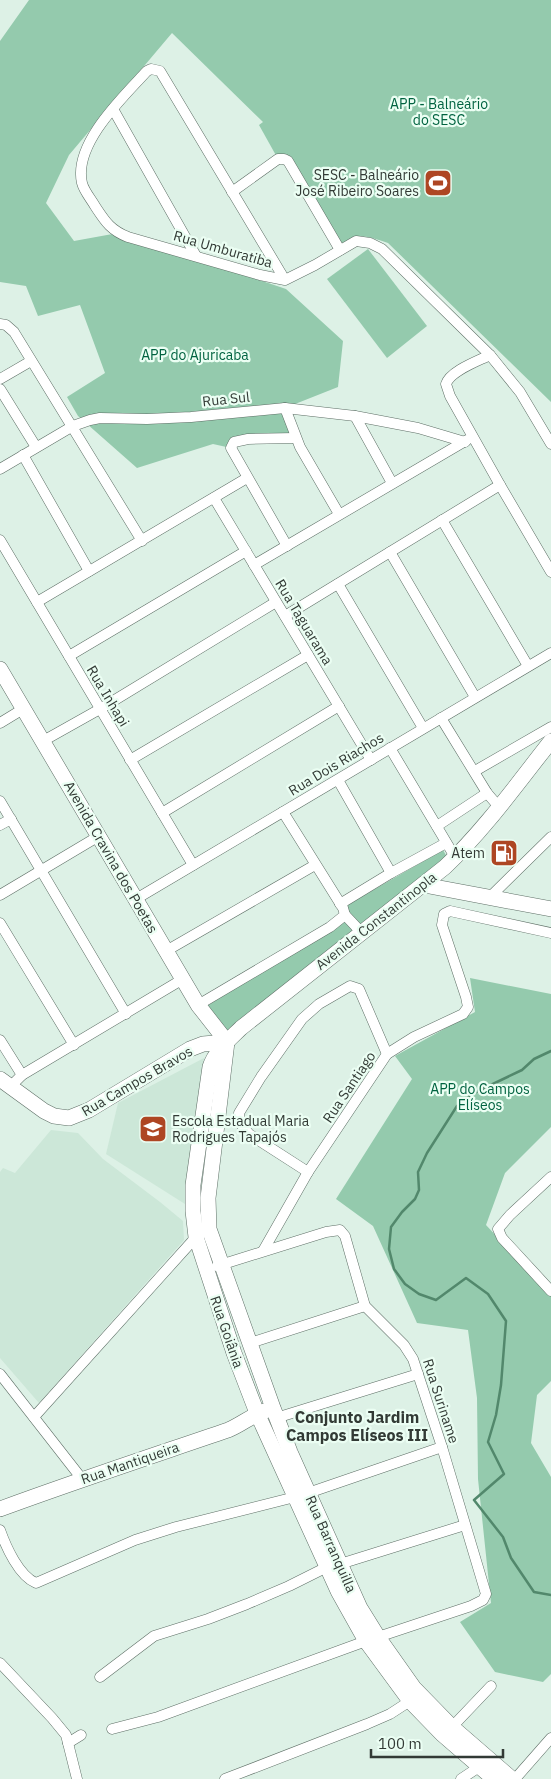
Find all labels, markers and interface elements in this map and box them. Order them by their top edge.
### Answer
park label: APP - Balneário do SESC [390,95,488,129]
place label: SESC - Balneário José Ribeiro Soares [295,166,419,200]
sports icon: SESC - Balneário José Ribeiro Soares [423,168,453,198]
street label: Rua Umburatiba [171,226,275,272]
park label: APP do Ajuricaba [141,346,249,364]
street label: Rua Sul [201,388,251,410]
street label: Rua Taguarama [271,576,337,669]
street label: Rua Inhapi [83,662,133,730]
street label: Rua Dois Riachos [285,728,387,800]
street label: Avenida Cravina dos Poetas [60,778,162,936]
fuel station icon: Atem [489,838,519,868]
place label: Atem [451,844,485,862]
street label: Avenida Constantinopla [312,868,441,974]
street label: Rua Campos Bravos [78,1042,196,1120]
street label: Rua Santiago [319,1048,380,1126]
park label: APP do Campos Elíseos [430,1080,530,1114]
place label: Escola Estadual Maria Rodrigues Tapajós [172,1112,310,1146]
school or university icon: Escola Estadual Maria Rodrigues Tapajós [138,1114,168,1144]
street label: Rua Goiânia [206,1294,248,1371]
street label: Rua Suriname [419,1356,463,1446]
district label: Conjunto Jardim Campos Elíseos III [286,1407,428,1445]
street label: Rua Mantiqueira [79,1438,182,1488]
street label: Rua Barranquilla [302,1493,361,1596]
scale bar [371,1726,504,1758]
text: 100 m [378,1734,422,1753]

